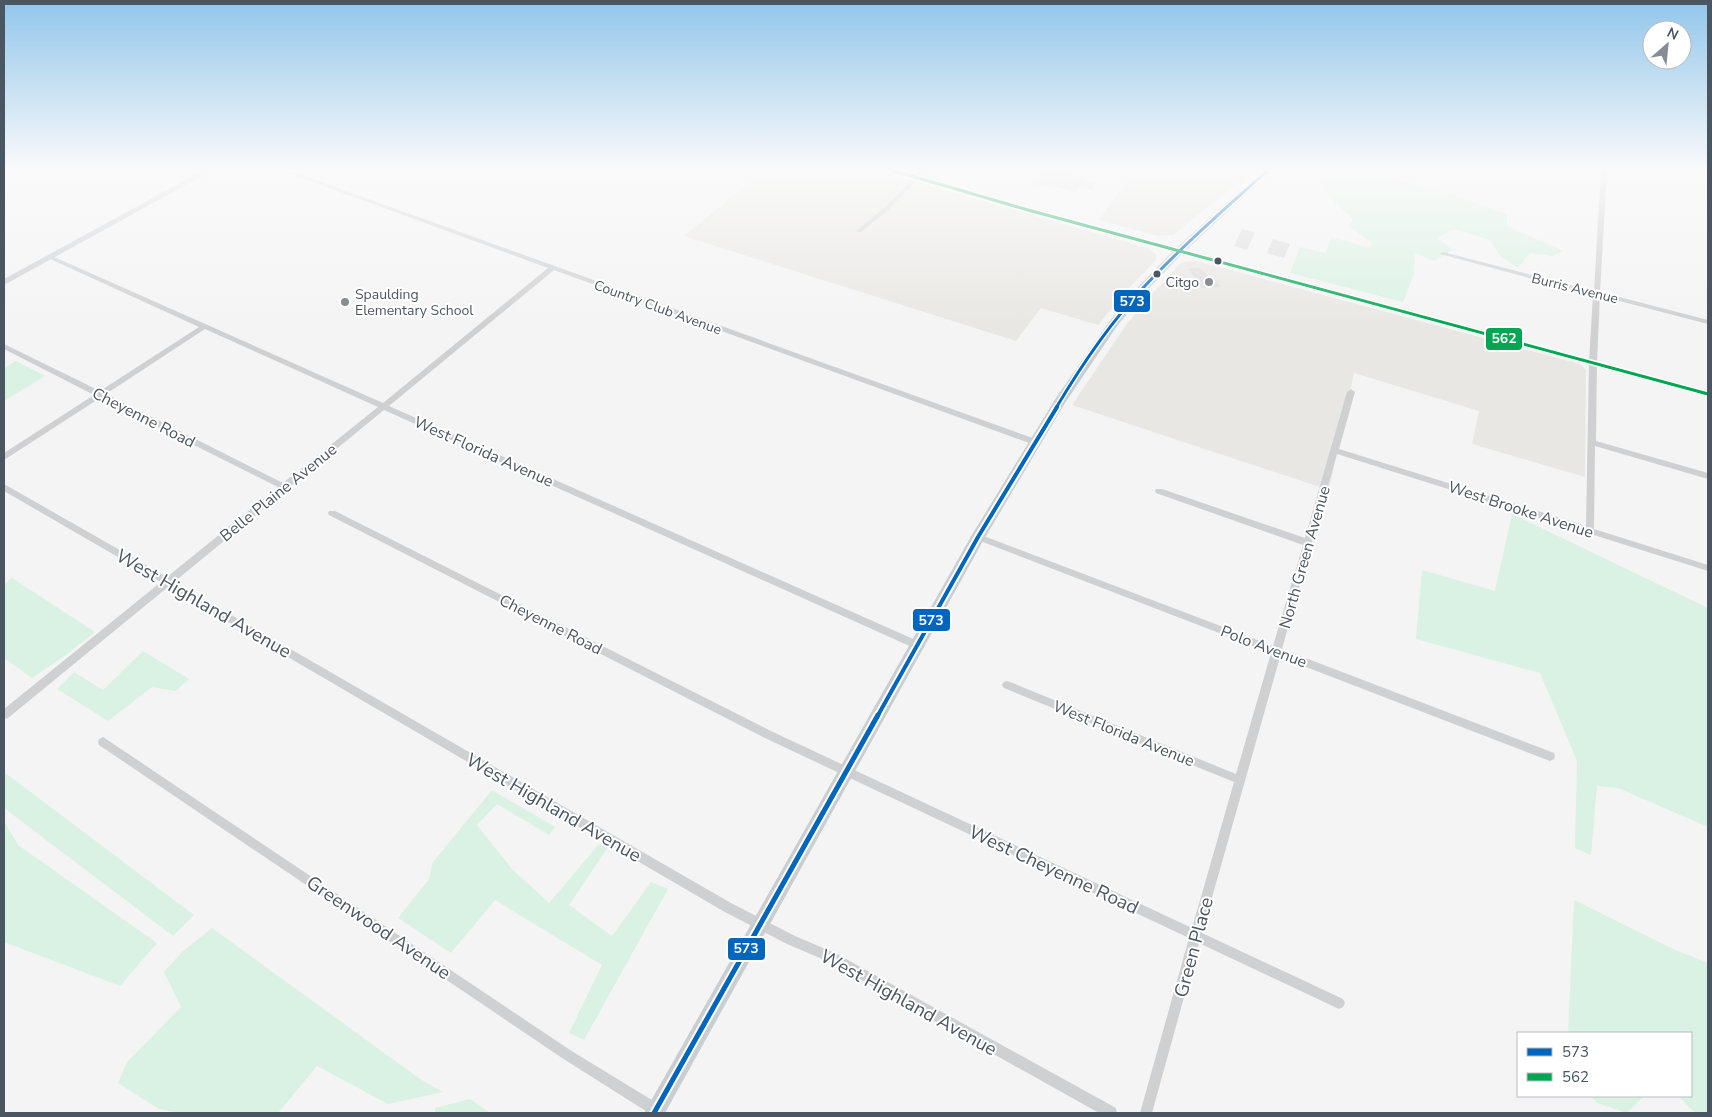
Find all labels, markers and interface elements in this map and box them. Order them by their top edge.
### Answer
north arrow [1642,20,1692,70]
text: N [1664,23,1682,45]
unlabelled marker [1213,256,1223,266]
unlabelled marker [1152,269,1162,279]
street label: Burris Avenue [1530,269,1620,308]
place label: Citgo [1166,273,1199,292]
street label: Country Club Avenue [591,276,724,339]
marker: Citgo [1203,276,1215,288]
place label: Spaulding Elementary School [355,285,474,320]
line badge: 573 [1113,289,1151,313]
text: 573 [1119,292,1145,311]
marker: Spaulding Elementary School [339,296,351,308]
line badge: 562 [1485,327,1523,351]
text: 562 [1491,329,1517,348]
street label: Cheyenne Road [88,382,199,453]
street label: West Florida Avenue [410,411,557,493]
street label: Belle Plaine Avenue [216,439,342,547]
street label: West Brooke Avenue [1445,476,1596,544]
street label: North Green Avenue [1274,483,1336,631]
street label: West Highland Avenue [111,543,296,665]
street label: Cheyenne Road [495,589,606,660]
line badge: 573 [912,608,951,632]
text: 573 [918,611,944,630]
street label: Polo Avenue [1217,620,1310,673]
street label: West Florida Avenue [1050,696,1198,772]
street label: West Highland Avenue [461,747,646,869]
street label: West Cheyenne Road [964,819,1143,921]
street label: Greenwood Avenue [301,870,456,986]
street label: Green Place [1168,894,1220,1000]
line badge: 573 [727,937,766,961]
text: 573 [733,939,759,958]
street label: West Highland Avenue [815,943,1002,1062]
legend [1517,1032,1692,1097]
text: 573 [1562,1042,1589,1062]
text: 562 [1562,1067,1589,1087]

